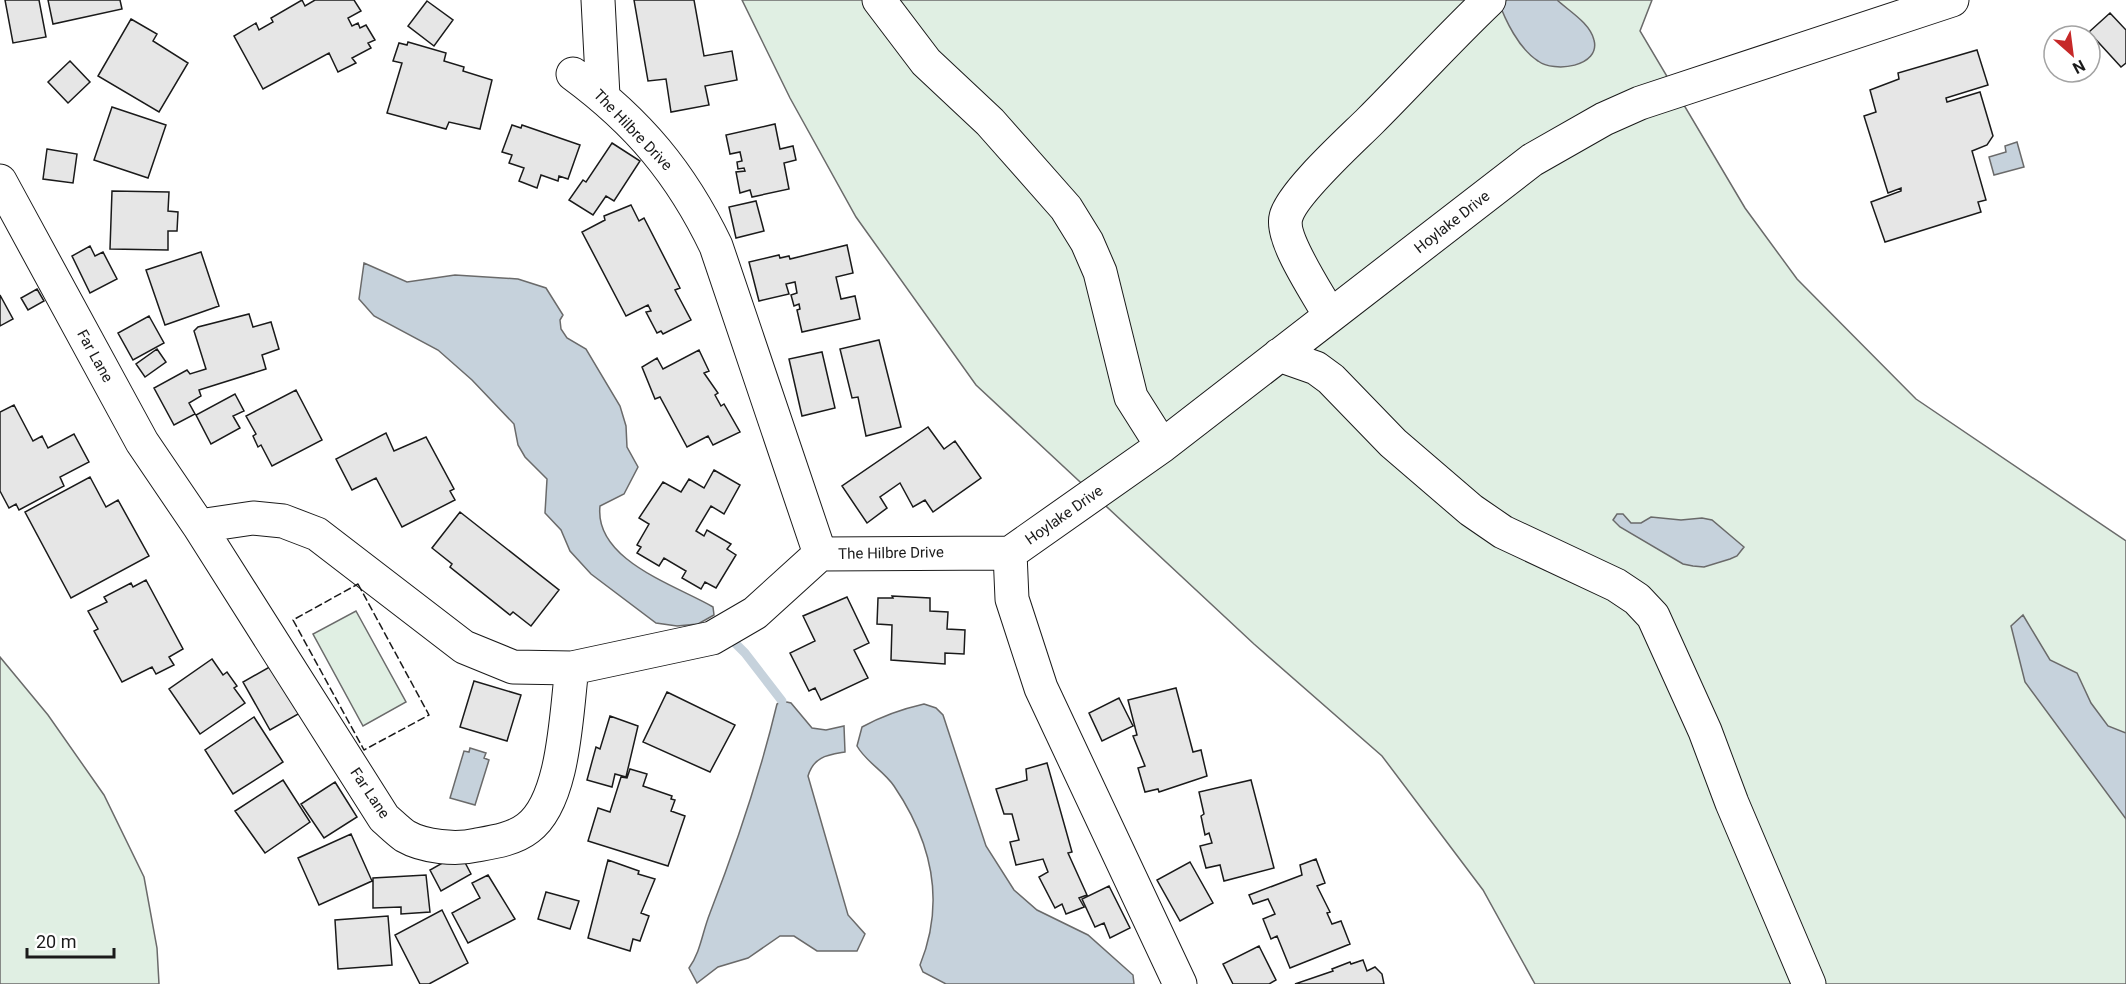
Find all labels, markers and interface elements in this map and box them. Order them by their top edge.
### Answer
north arrow [2042,24,2102,84]
text: N [2069,56,2088,78]
street label: The Hilbre Drive [590,86,676,174]
street label: Hoylake Drive [1411,187,1493,257]
street label: Far Lane [73,326,117,386]
street label: Hoylake Drive [1022,482,1106,548]
street label: The Hilbre Drive [838,543,944,563]
street label: Far Lane [346,764,394,822]
scale bar [27,921,114,959]
text: 20 m [36,931,76,952]

